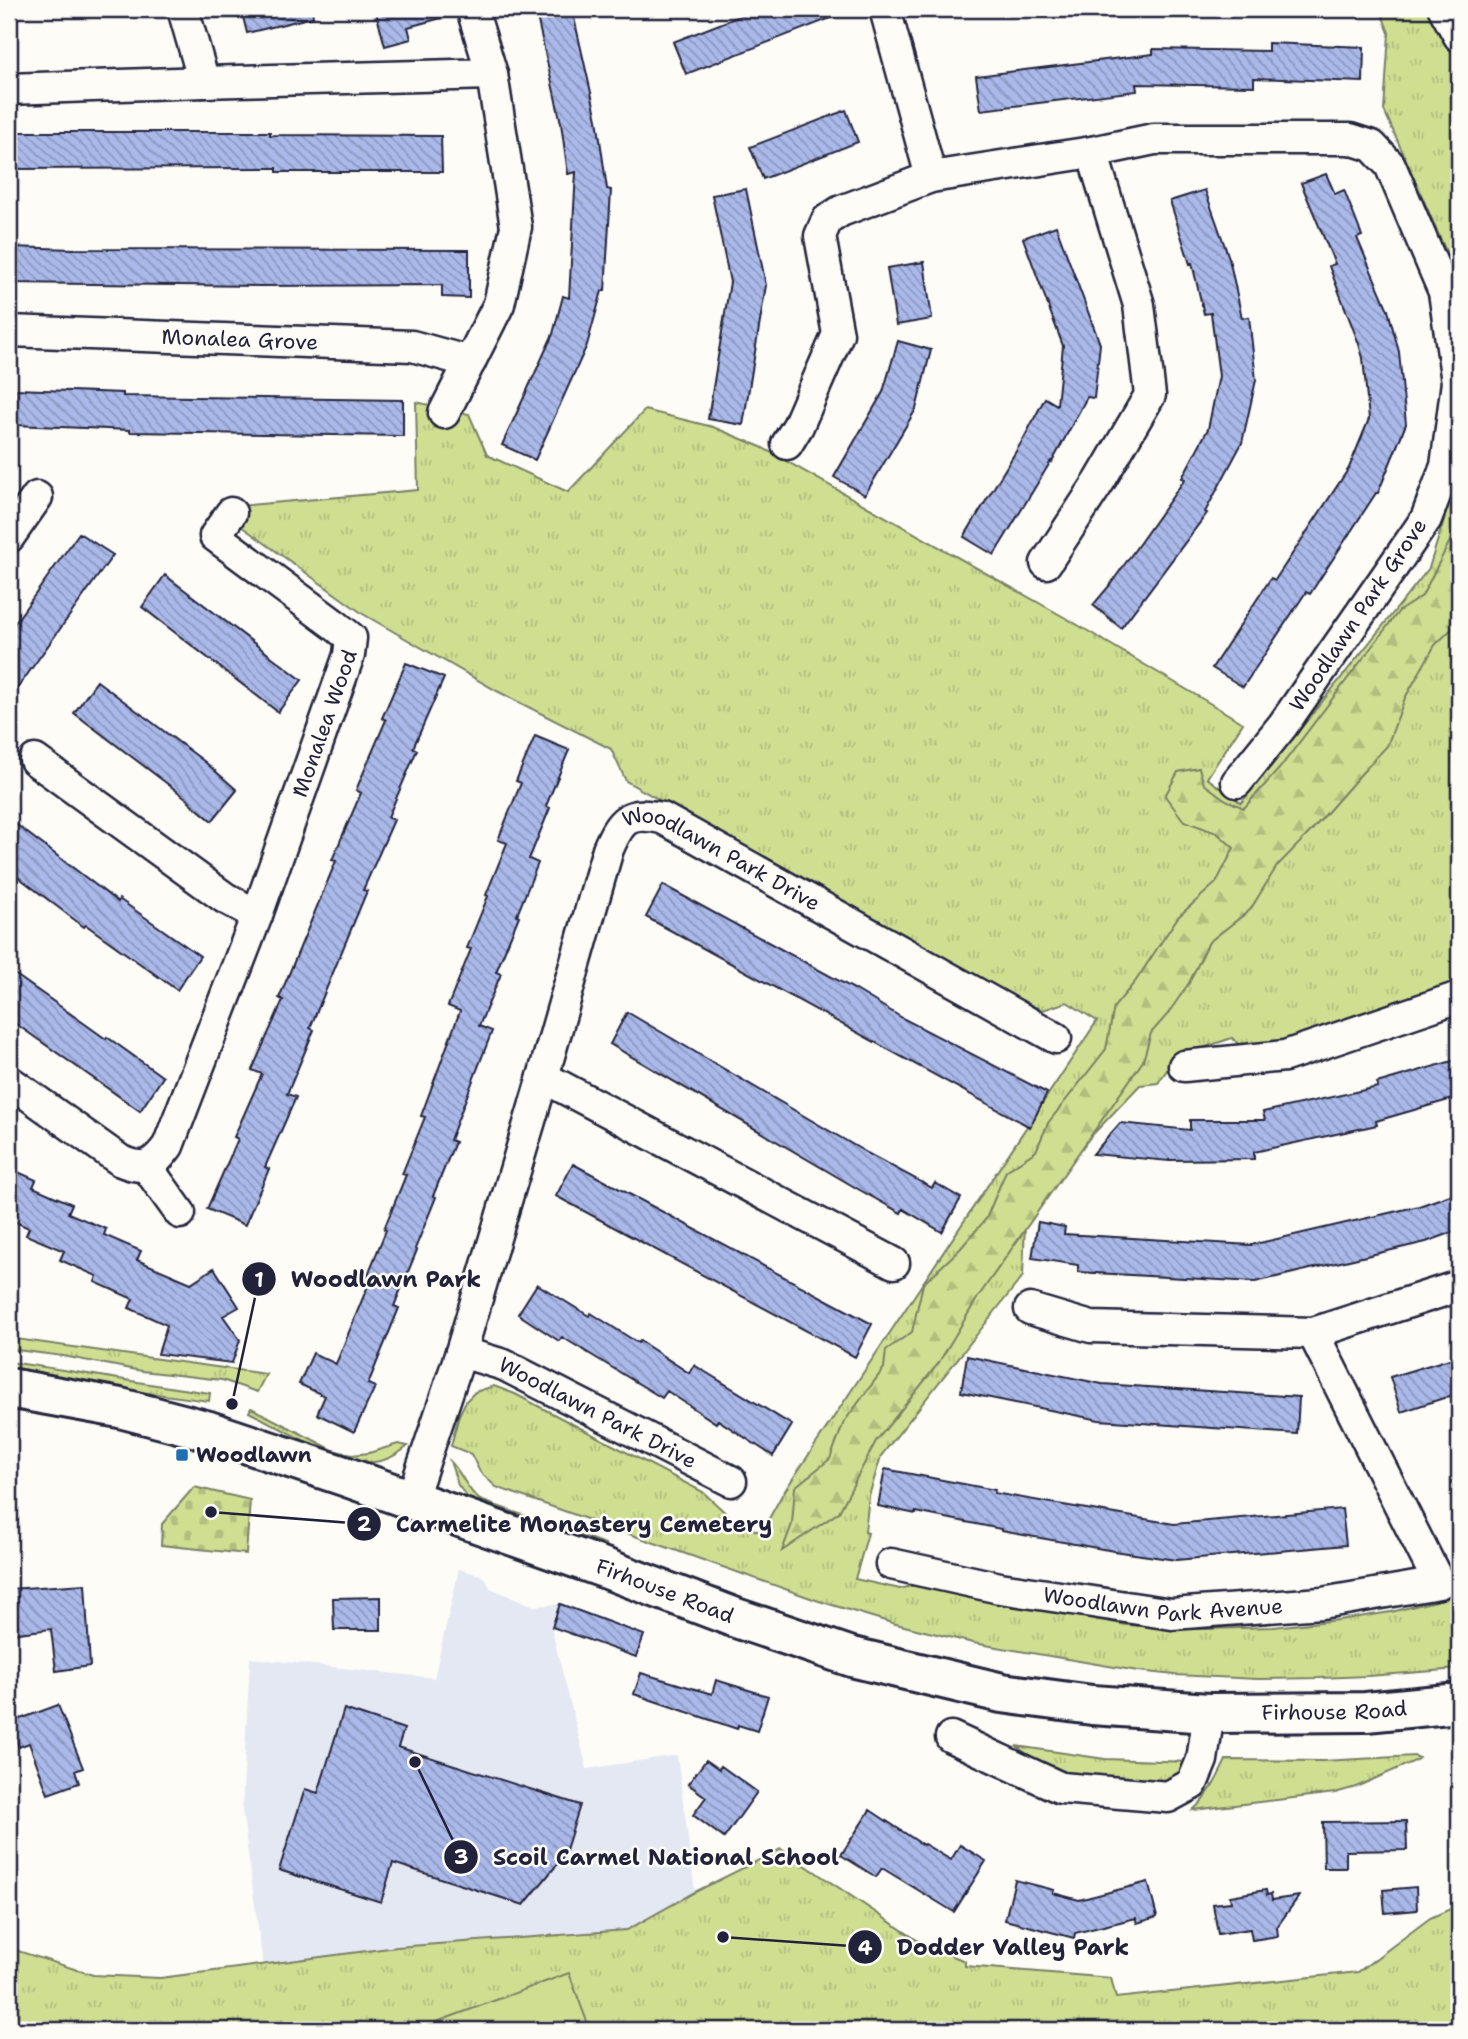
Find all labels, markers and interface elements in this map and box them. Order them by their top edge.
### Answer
street label: Monalea Grove [161,323,319,356]
street label: Woodlawn Park Grove [1283,513,1433,717]
street label: Monalea Wood [286,646,364,801]
street label: Woodlawn Park Drive [618,801,825,917]
callout: Woodlawn Park [241,1257,495,1301]
text: Woodlawn Park [291,1264,481,1294]
text: 1 [254,1266,264,1294]
street label: Woodlawn Park Drive [494,1351,701,1475]
place label: Woodlawn [196,1441,312,1469]
marker: Woodlawn [174,1447,190,1463]
callout: Carmelite Monastery Cemetery [346,1502,786,1546]
text: Carmelite Monastery Cemetery [396,1509,772,1539]
text: 2 [357,1510,372,1538]
street label: Firhouse Road [592,1552,738,1630]
street label: Woodlawn Park Avenue [1041,1581,1284,1628]
street label: Firhouse Road [1261,1694,1408,1727]
callout: Scoil Carmel National School [444,1835,853,1879]
text: Scoil Carmel National School [493,1842,839,1872]
text: 3 [454,1843,468,1871]
callout: Dodder Valley Park [848,1925,1143,1969]
text: Dodder Valley Park [897,1932,1129,1962]
text: 4 [858,1934,873,1962]

